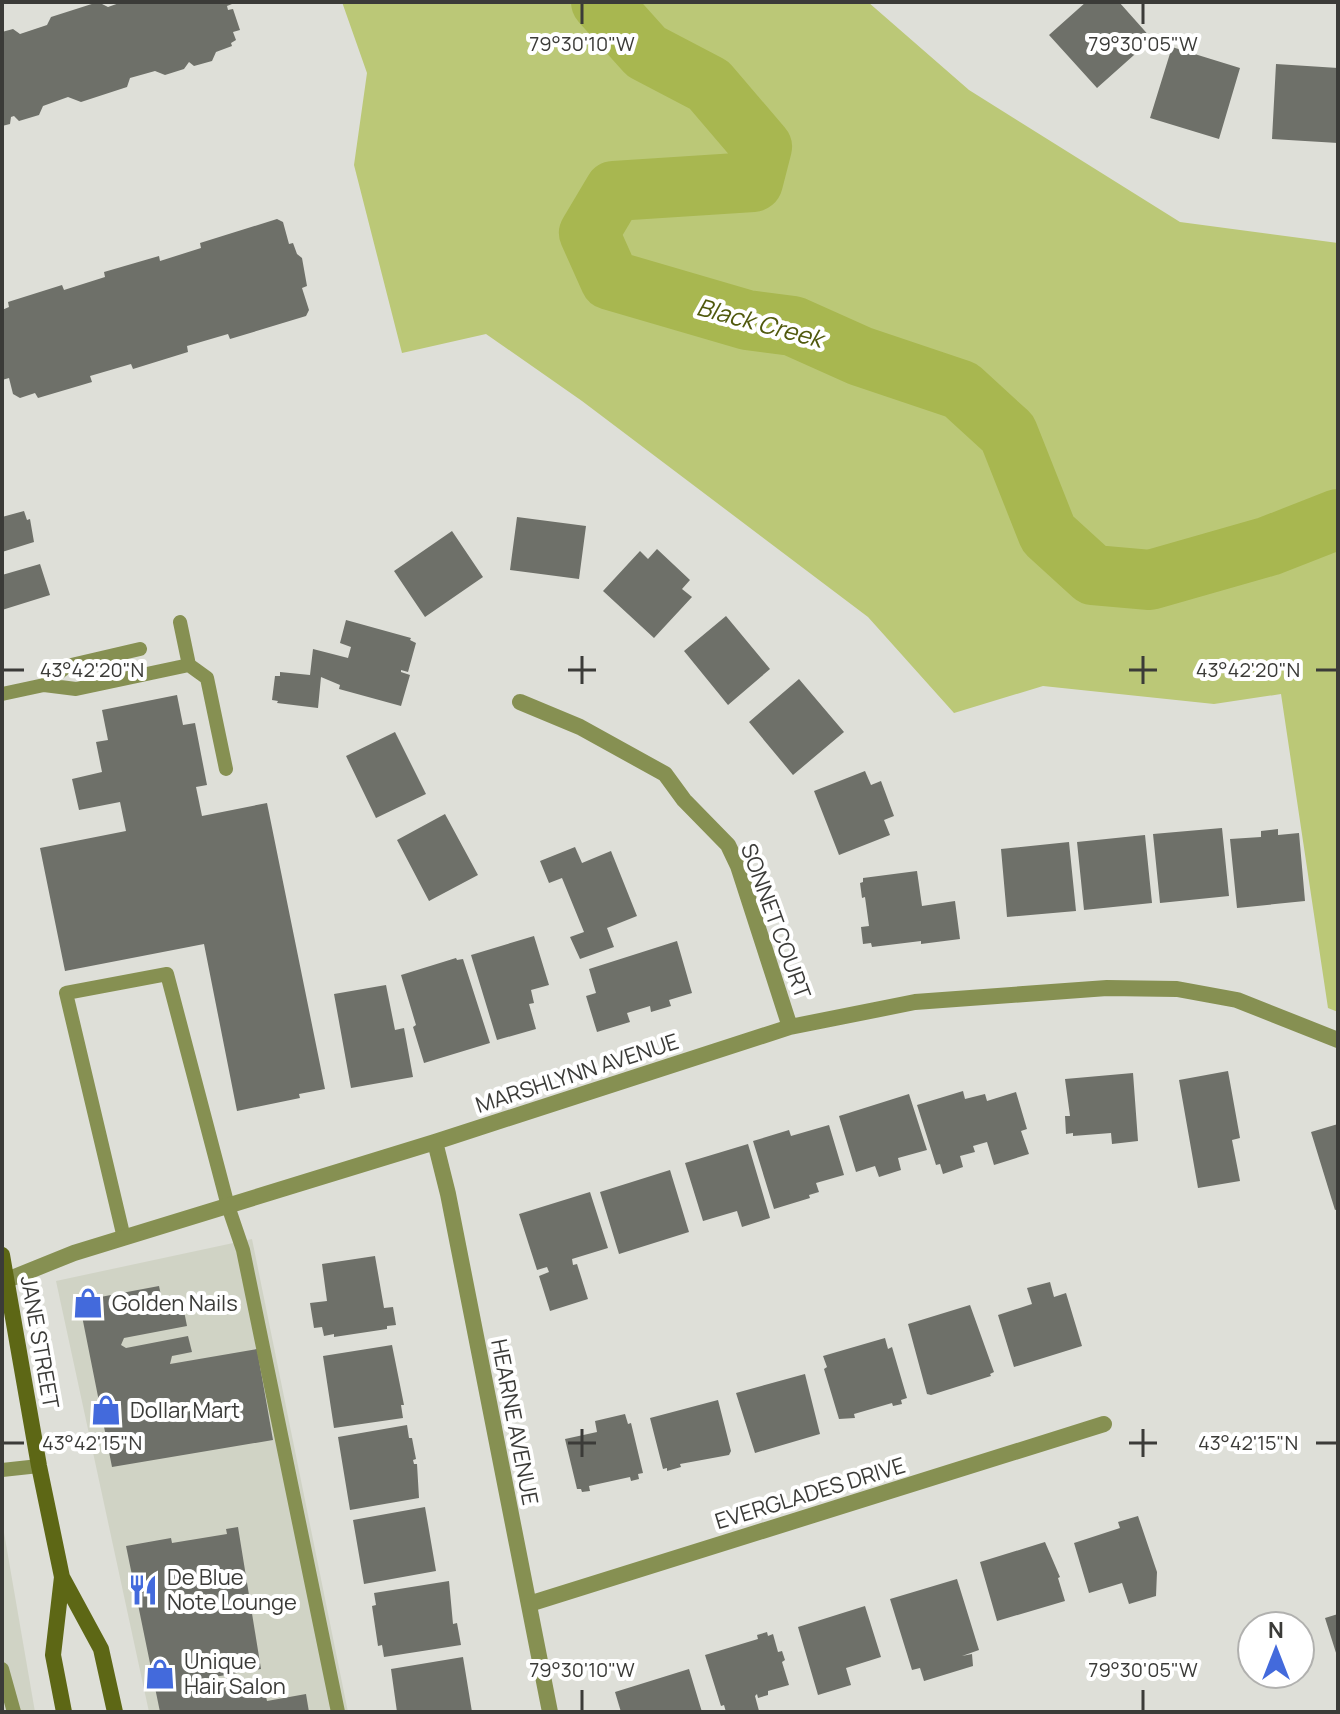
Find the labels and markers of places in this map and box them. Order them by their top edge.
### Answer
shop icon: Golden Nails [71,1286,105,1320]
place label: Golden Nails [112,1288,238,1318]
shop icon: Dollar Mart [89,1393,123,1427]
place label: Dollar Mart [130,1395,240,1425]
place label: De Blue Note Lounge [167,1562,297,1617]
restaurant icon: De Blue Note Lounge [126,1573,160,1607]
place label: Unique Hair Salon [184,1646,286,1701]
shop icon: Unique Hair Salon [143,1657,177,1691]

